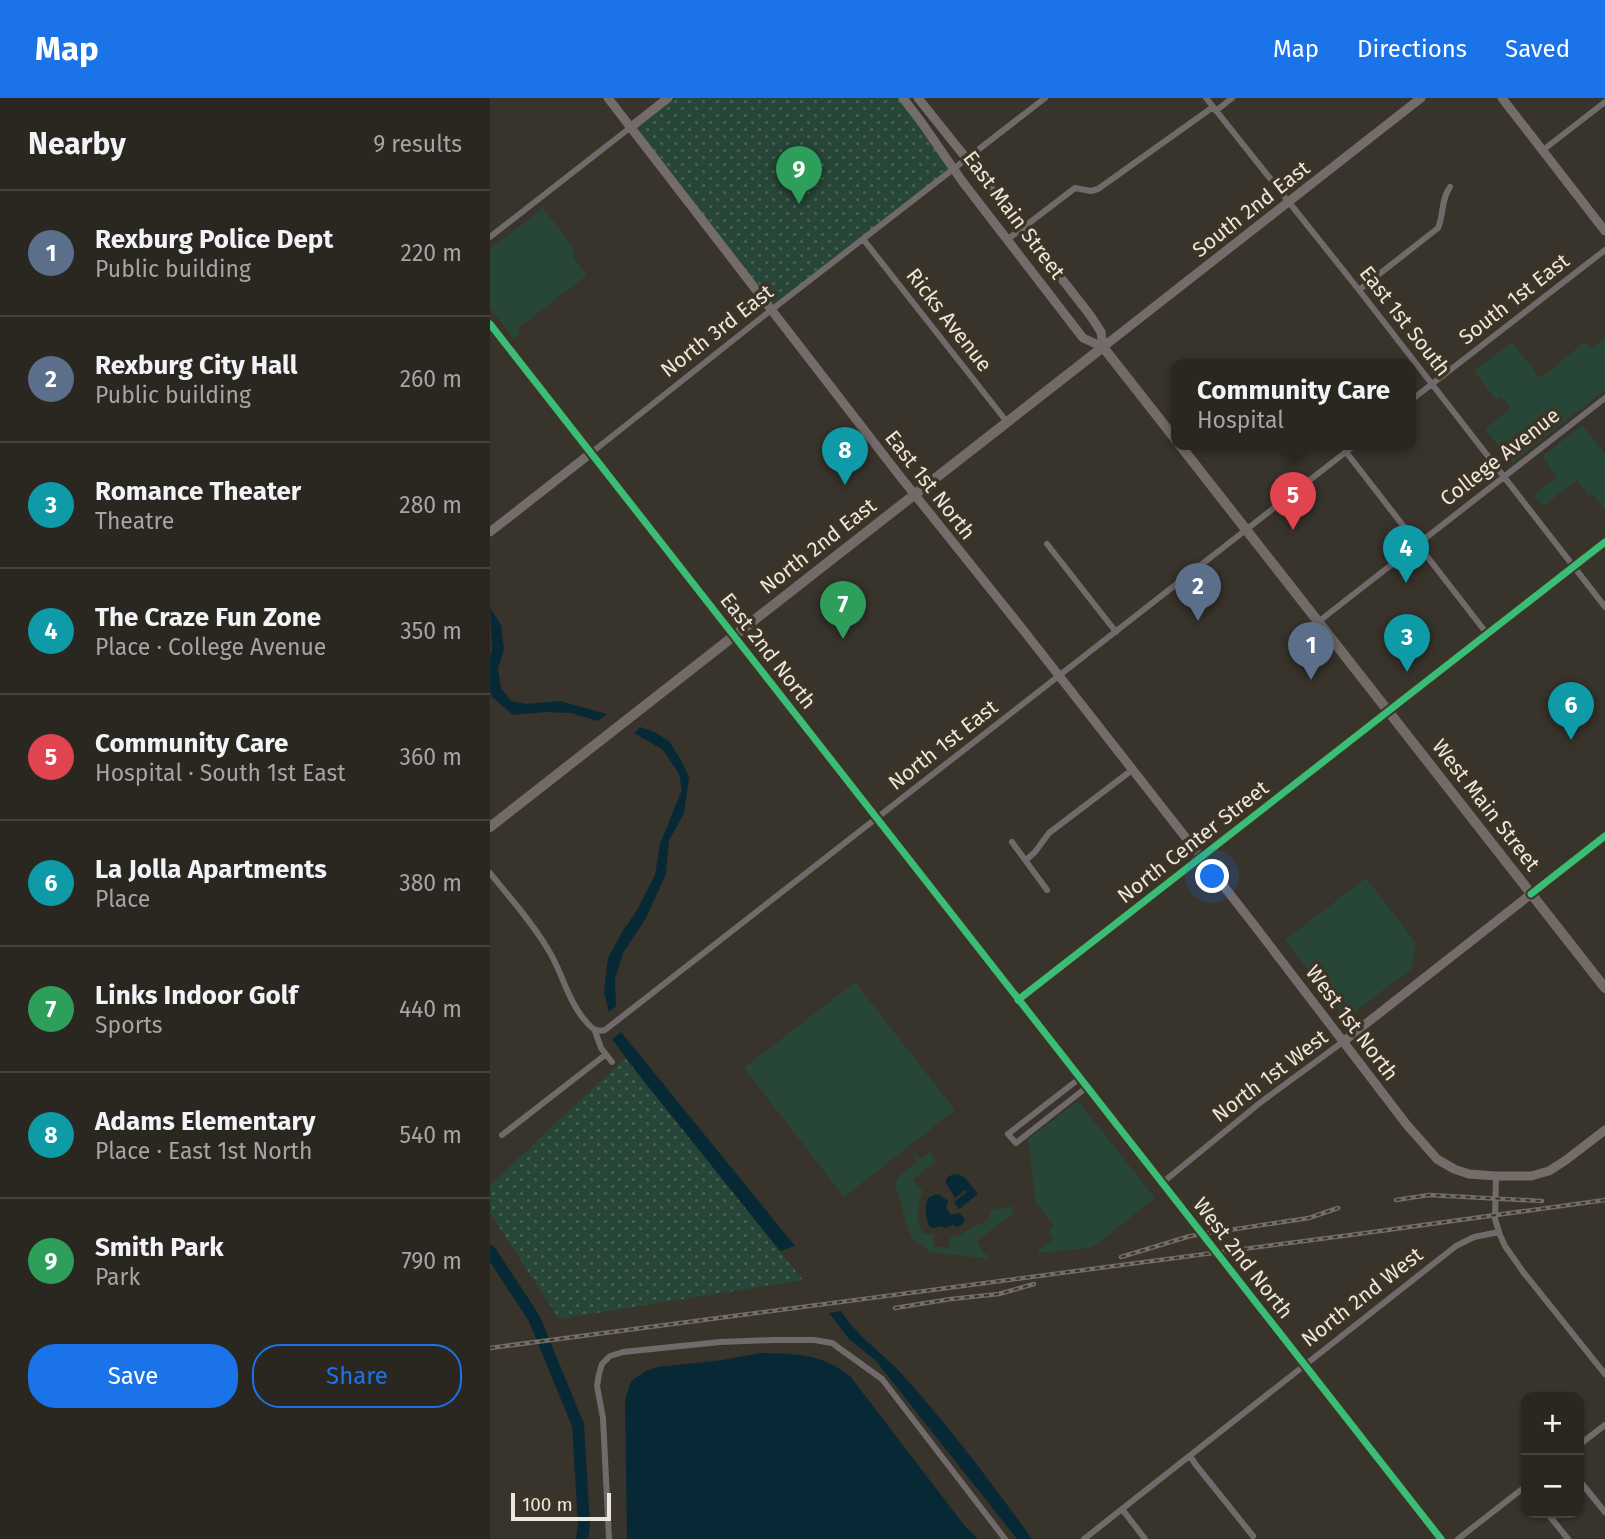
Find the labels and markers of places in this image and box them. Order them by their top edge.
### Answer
pin: 9 [776,146,822,204]
pin: 8 [822,427,868,485]
pin: 5 [1270,472,1316,530]
pin: 4 [1383,525,1429,583]
pin: 2 [1175,563,1221,621]
pin: 7 [820,581,866,639]
pin: 3 [1384,614,1430,672]
pin: 1 [1288,622,1334,680]
pin: 6 [1548,682,1594,740]

